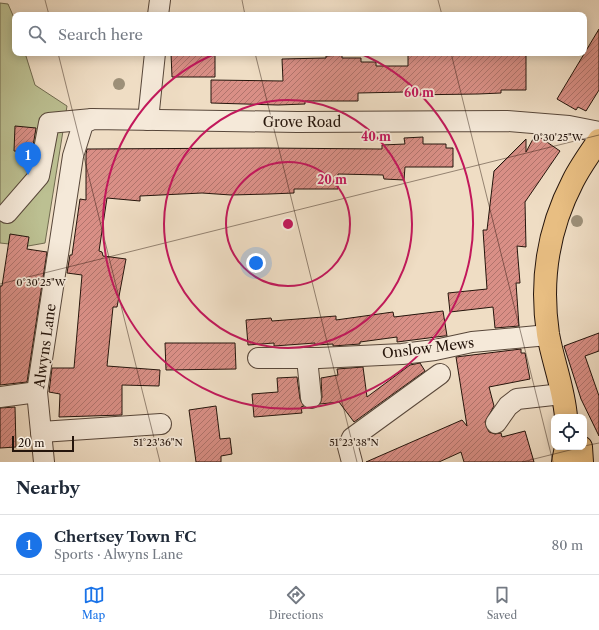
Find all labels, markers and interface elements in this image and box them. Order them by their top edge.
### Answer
search box [12,12,587,56]
icon: search [26,23,48,45]
text: Search here [58,25,143,44]
text: 60 m [404,85,434,100]
street label: Grove Road [263,113,342,131]
text: 40 m [361,129,391,144]
text: 0°30'25"W [533,131,584,144]
pin: 1 [15,142,41,175]
text: 20 m [317,172,347,187]
centre of rings [281,217,295,231]
your location [246,253,266,273]
text: 0°30'25"W [16,276,67,289]
street label: Alwyns Lane [30,302,60,391]
street label: Onslow Mews [381,333,475,363]
map controls [551,414,587,450]
button: locate [551,414,587,450]
scale bar [12,434,74,453]
text: 20 m [18,436,44,450]
text: 51°23'36"N [133,436,183,449]
text: 51°23'38"N [329,436,379,449]
text: Nearby [16,478,80,498]
text: Chertsey Town FC [54,527,196,546]
text: 1 [26,537,32,553]
text: 80 m [551,537,583,553]
text: Sports · Alwyns Lane [54,546,183,562]
tab: Map [82,584,105,622]
tab: Directions [269,584,323,622]
tab: Saved [487,584,517,622]

